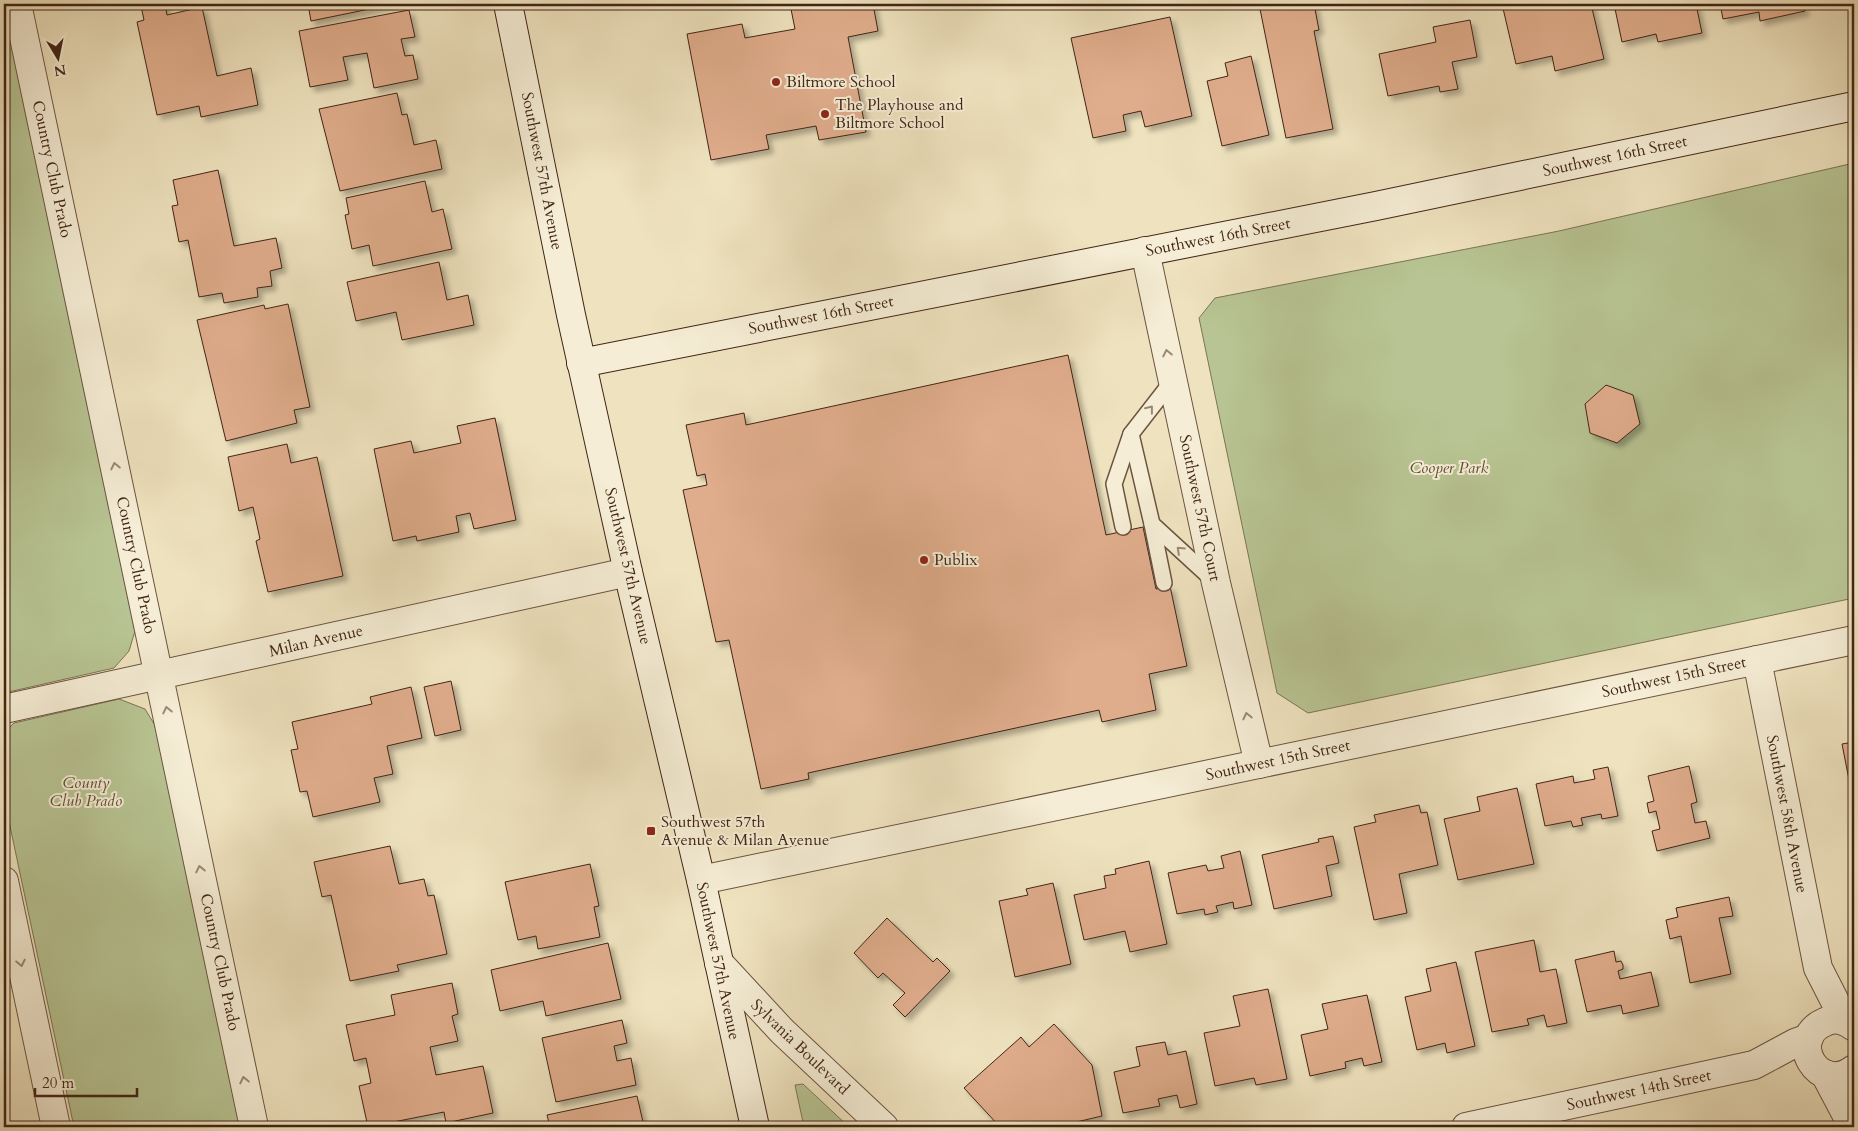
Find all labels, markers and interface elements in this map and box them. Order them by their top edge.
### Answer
north arrow [32,32,82,82]
text: N [53,60,68,81]
place label: Biltmore School [786,71,896,93]
marker: Biltmore School [770,76,782,88]
street label: Southwest 57th Avenue [516,90,568,252]
place label: The Playhouse and Biltmore School [835,94,964,134]
street label: Country Club Prado [27,98,77,240]
marker: The Playhouse and Biltmore School [819,108,831,120]
street label: Southwest 16th Street [1541,130,1689,182]
street label: Southwest 16th Street [1144,212,1292,262]
street label: Southwest 16th Street [747,290,895,340]
one-way arrow [1162,348,1173,357]
one-way arrow [1144,405,1153,415]
street label: Southwest 57th Court [1174,433,1226,583]
park label: Cooper Park [1410,457,1488,479]
one-way arrow [110,461,121,470]
street label: Southwest 57th Avenue [599,485,657,647]
street label: Country Club Prado [111,494,161,636]
one-way arrow [1176,547,1185,556]
place label: Publix [934,549,977,571]
marker: Publix [918,554,930,566]
street label: Milan Avenue [267,620,365,662]
street label: Southwest 15th Street [1600,651,1748,703]
one-way arrow [162,706,173,715]
one-way arrow [1242,712,1253,721]
street label: Southwest 58th Avenue [1761,733,1813,895]
street label: Southwest 15th Street [1204,734,1352,786]
park label: County Club Prado [50,772,123,812]
place label: Southwest 57th Avenue & Milan Avenue [661,811,829,851]
marker: Southwest 57th Avenue & Milan Avenue [645,825,657,837]
one-way arrow [195,865,206,874]
street label: Southwest 57th Avenue [691,880,745,1042]
street label: Country Club Prado [195,891,245,1033]
one-way arrow [15,958,26,967]
street label: Sylvania Boulevard [746,994,855,1100]
street label: Southwest 14th Street [1565,1064,1713,1116]
scale bar [35,1066,138,1098]
text: 20 m [42,1073,74,1093]
one-way arrow [239,1075,250,1084]

